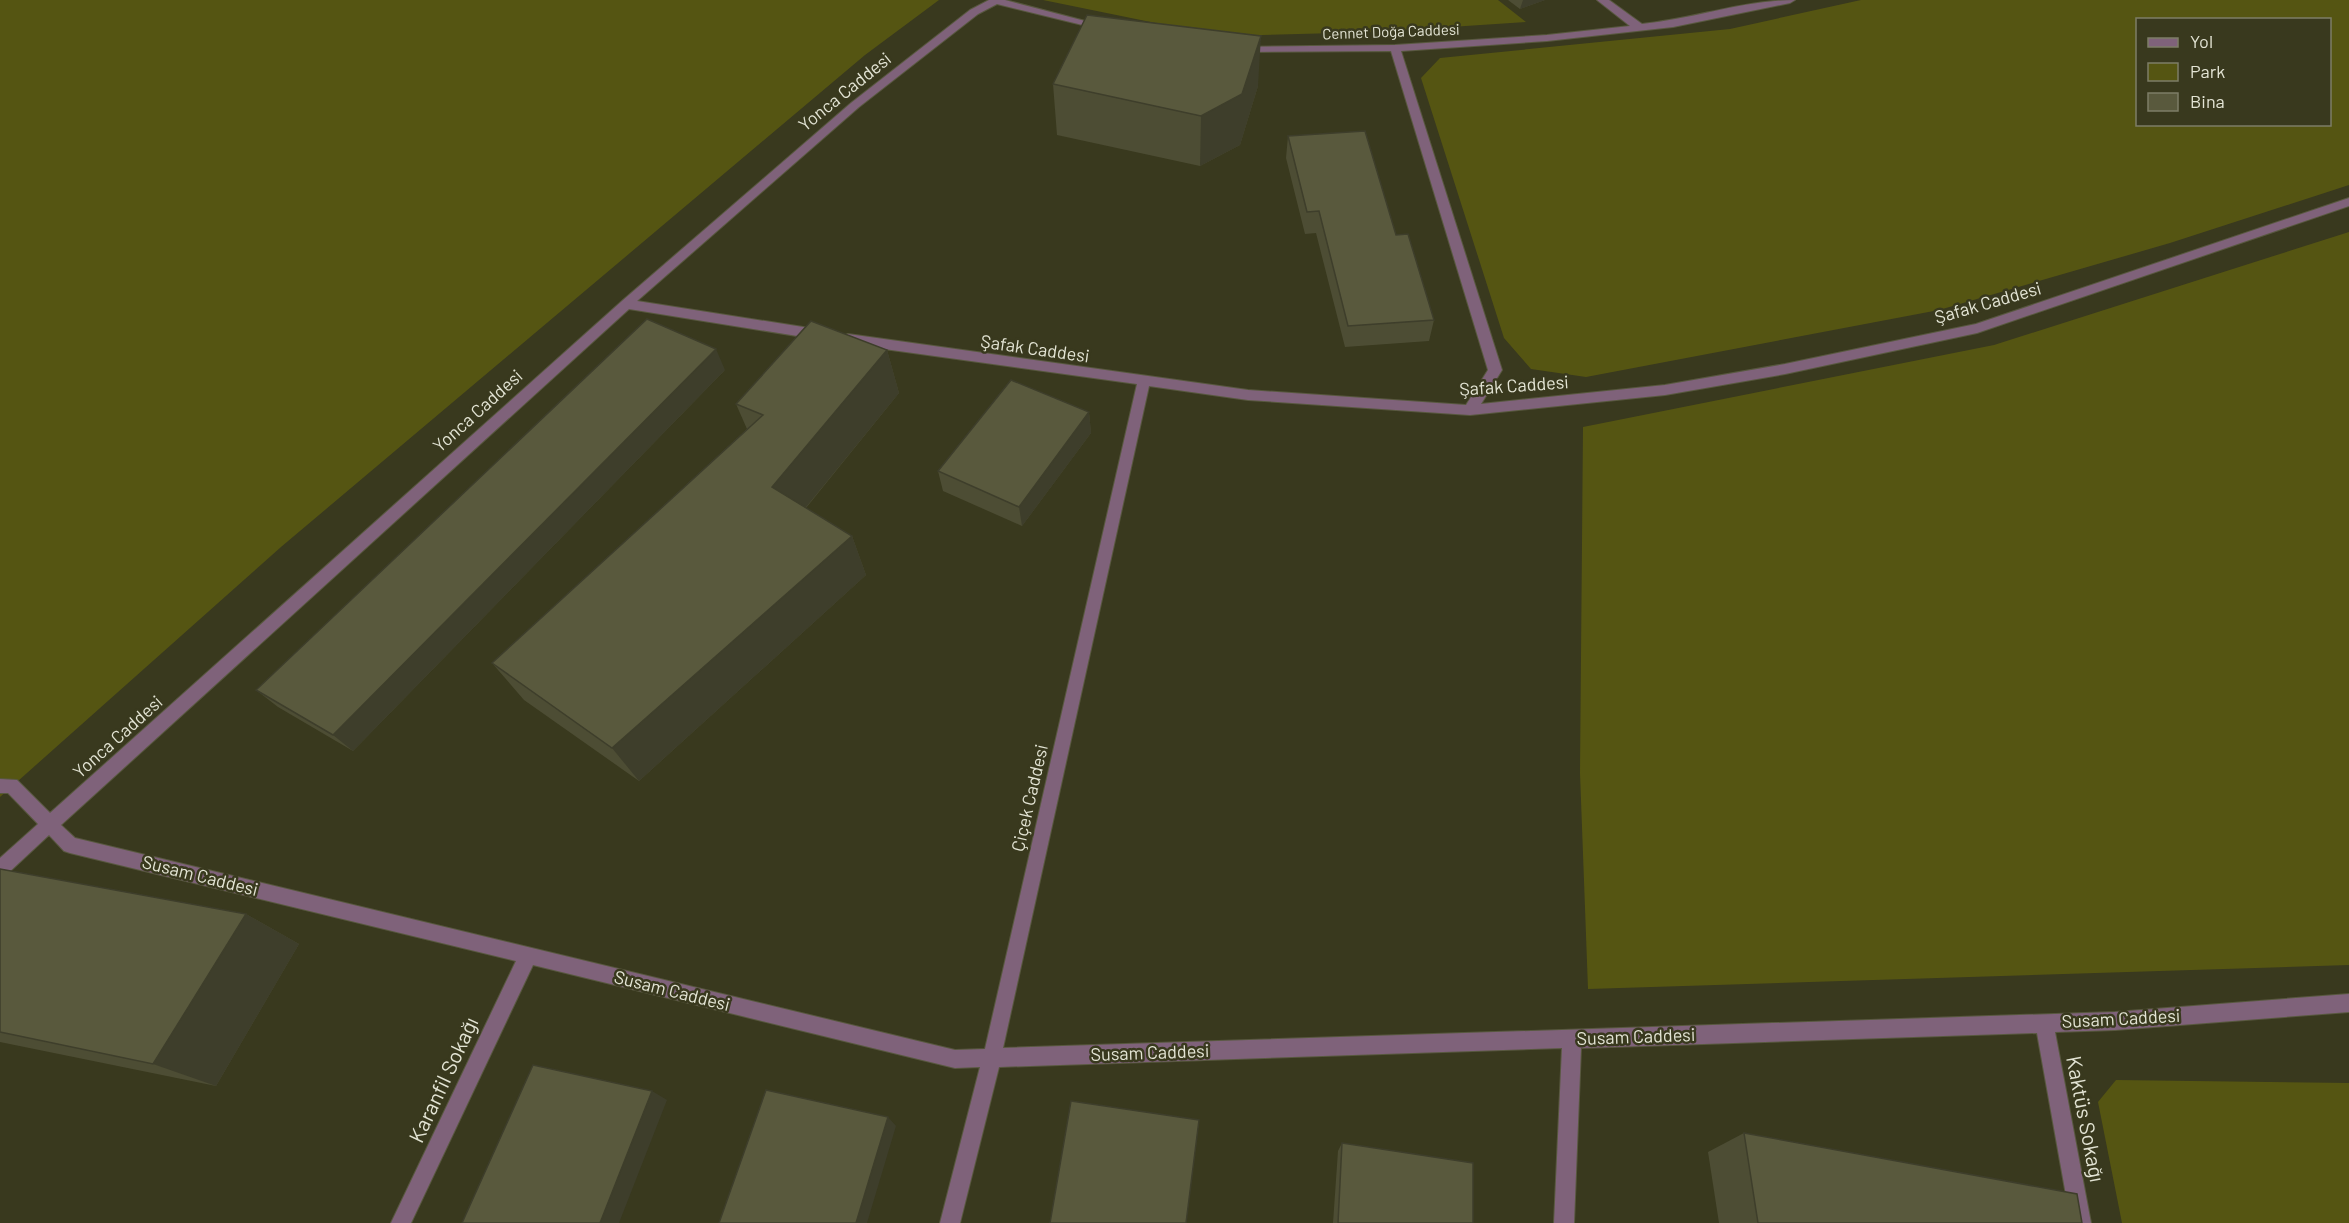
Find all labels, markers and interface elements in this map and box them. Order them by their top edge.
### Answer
legend [2136,18,2331,126]
street label: Cennet Doğa Caddesi [1322,20,1460,42]
text: Yol [2190,30,2213,52]
street label: Yonca Caddesi [794,47,895,135]
text: Park [2190,60,2225,82]
text: Bina [2190,90,2225,112]
street label: Şafak Caddesi [1932,276,2044,328]
street label: Şafak Caddesi [979,329,1091,367]
street label: Yonca Caddesi [428,364,527,456]
street label: Şafak Caddesi [1458,370,1569,400]
street label: Yonca Caddesi [68,690,167,782]
street label: Çiçek Caddesi [1006,742,1052,854]
street label: Susam Caddesi [140,850,261,900]
street label: Susam Caddesi [612,965,733,1015]
street label: Susam Caddesi [2061,1004,2181,1032]
street label: Karanfil Sokağı [403,1013,483,1146]
street label: Susam Caddesi [1576,1023,1696,1049]
street label: Susam Caddesi [1090,1039,1210,1065]
street label: Kaktüs Sokağı [2062,1054,2111,1184]

